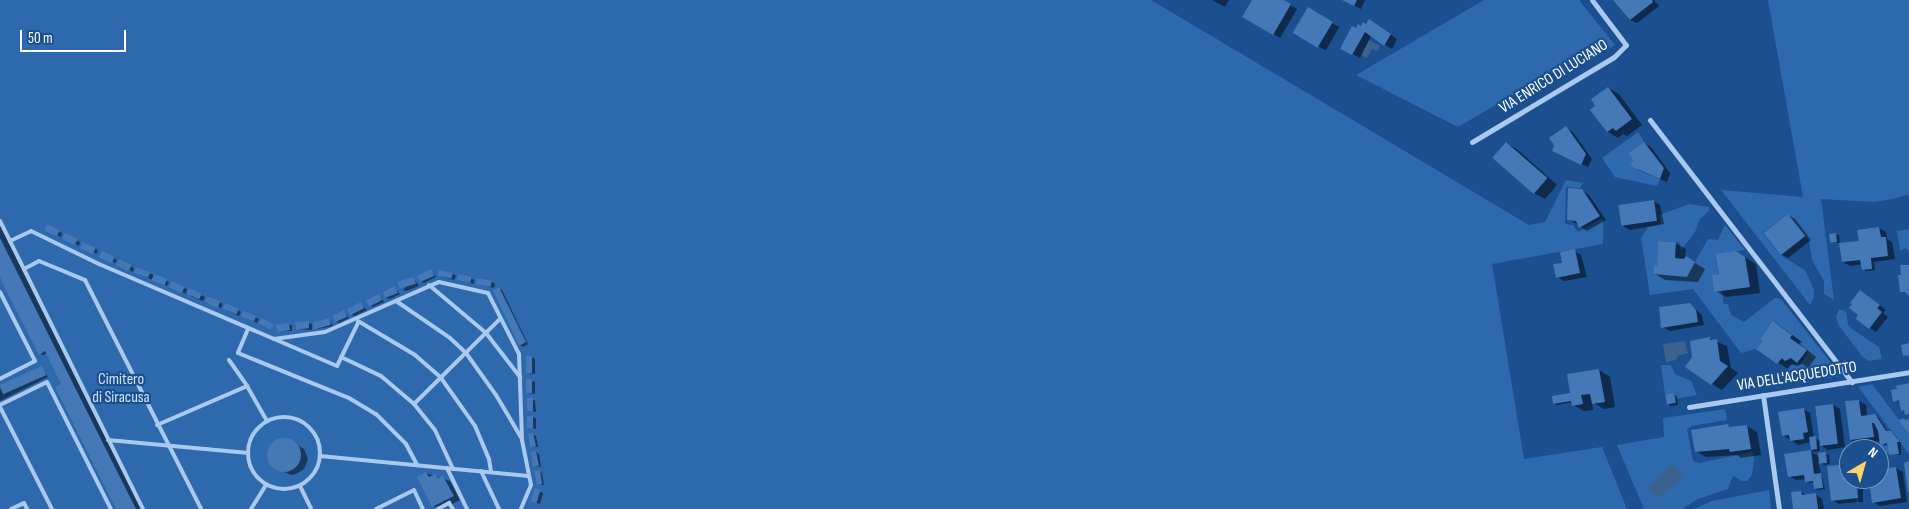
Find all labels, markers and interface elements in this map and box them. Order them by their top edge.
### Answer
scale bar [22,20,129,52]
text: 50 m [28,29,53,48]
street label: VIA ENRICO DI LUCIANO [1496,36,1612,118]
street label: VIA DELL'ACQUEDOTTO [1736,358,1858,396]
park label: Cimitero di Siracusa [92,370,150,408]
north arrow [1839,439,1889,489]
text: N [1865,444,1881,462]

